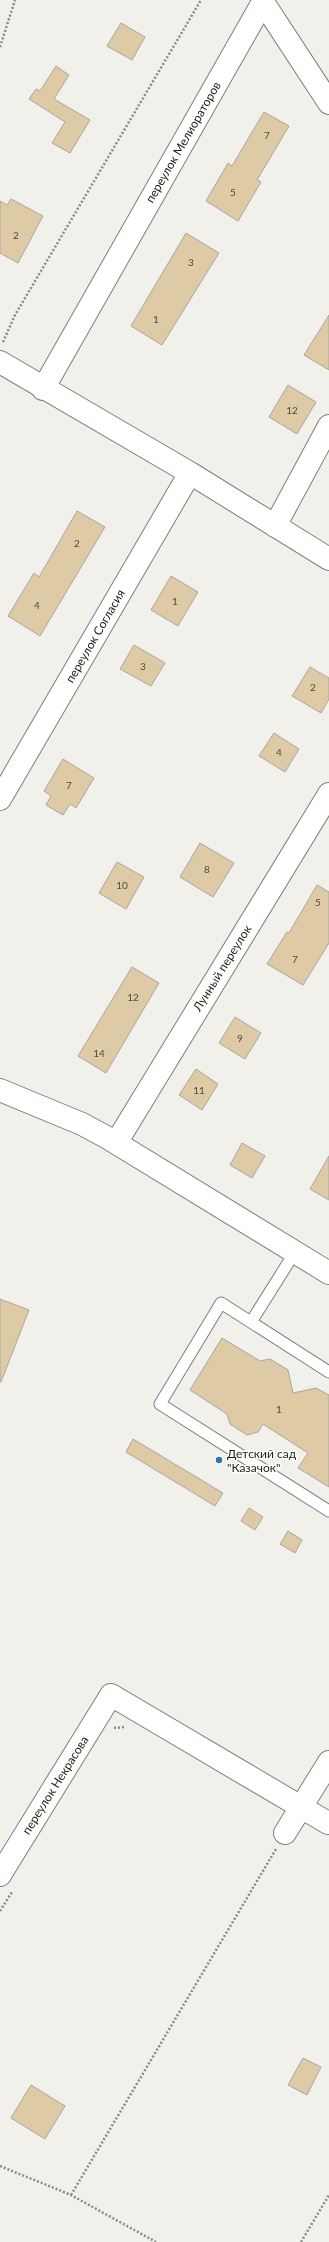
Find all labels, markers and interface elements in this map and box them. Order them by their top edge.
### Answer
street label: переулок Мелиораторов [142,79,224,205]
house number: 7 [264,129,270,141]
house number: 5 [230,186,236,198]
house number: 2 [13,229,19,241]
house number: 3 [188,256,194,268]
house number: 1 [153,313,159,325]
house number: 12 [286,404,298,416]
house number: 2 [74,537,80,549]
street label: переулок Согласия [62,587,128,685]
house number: 1 [172,595,178,607]
house number: 4 [34,599,40,611]
house number: 3 [140,660,146,672]
house number: 2 [310,681,316,693]
house number: 4 [276,746,282,758]
house number: 7 [66,779,72,791]
house number: 8 [204,863,210,875]
house number: 10 [116,879,128,891]
house number: 5 [315,896,321,908]
street label: Лунный переулок [189,922,255,1015]
house number: 7 [292,953,298,965]
house number: 12 [127,991,139,1003]
house number: 9 [237,1032,243,1044]
house number: 14 [93,1047,105,1059]
house number: 11 [193,1084,205,1096]
house number: 1 [276,1403,282,1415]
place label: Детский сад "Казачок" [227,1446,297,1475]
marker: Детский сад "Казачок" [214,1455,224,1465]
street label: переулок Некрасова [19,1733,91,1837]

